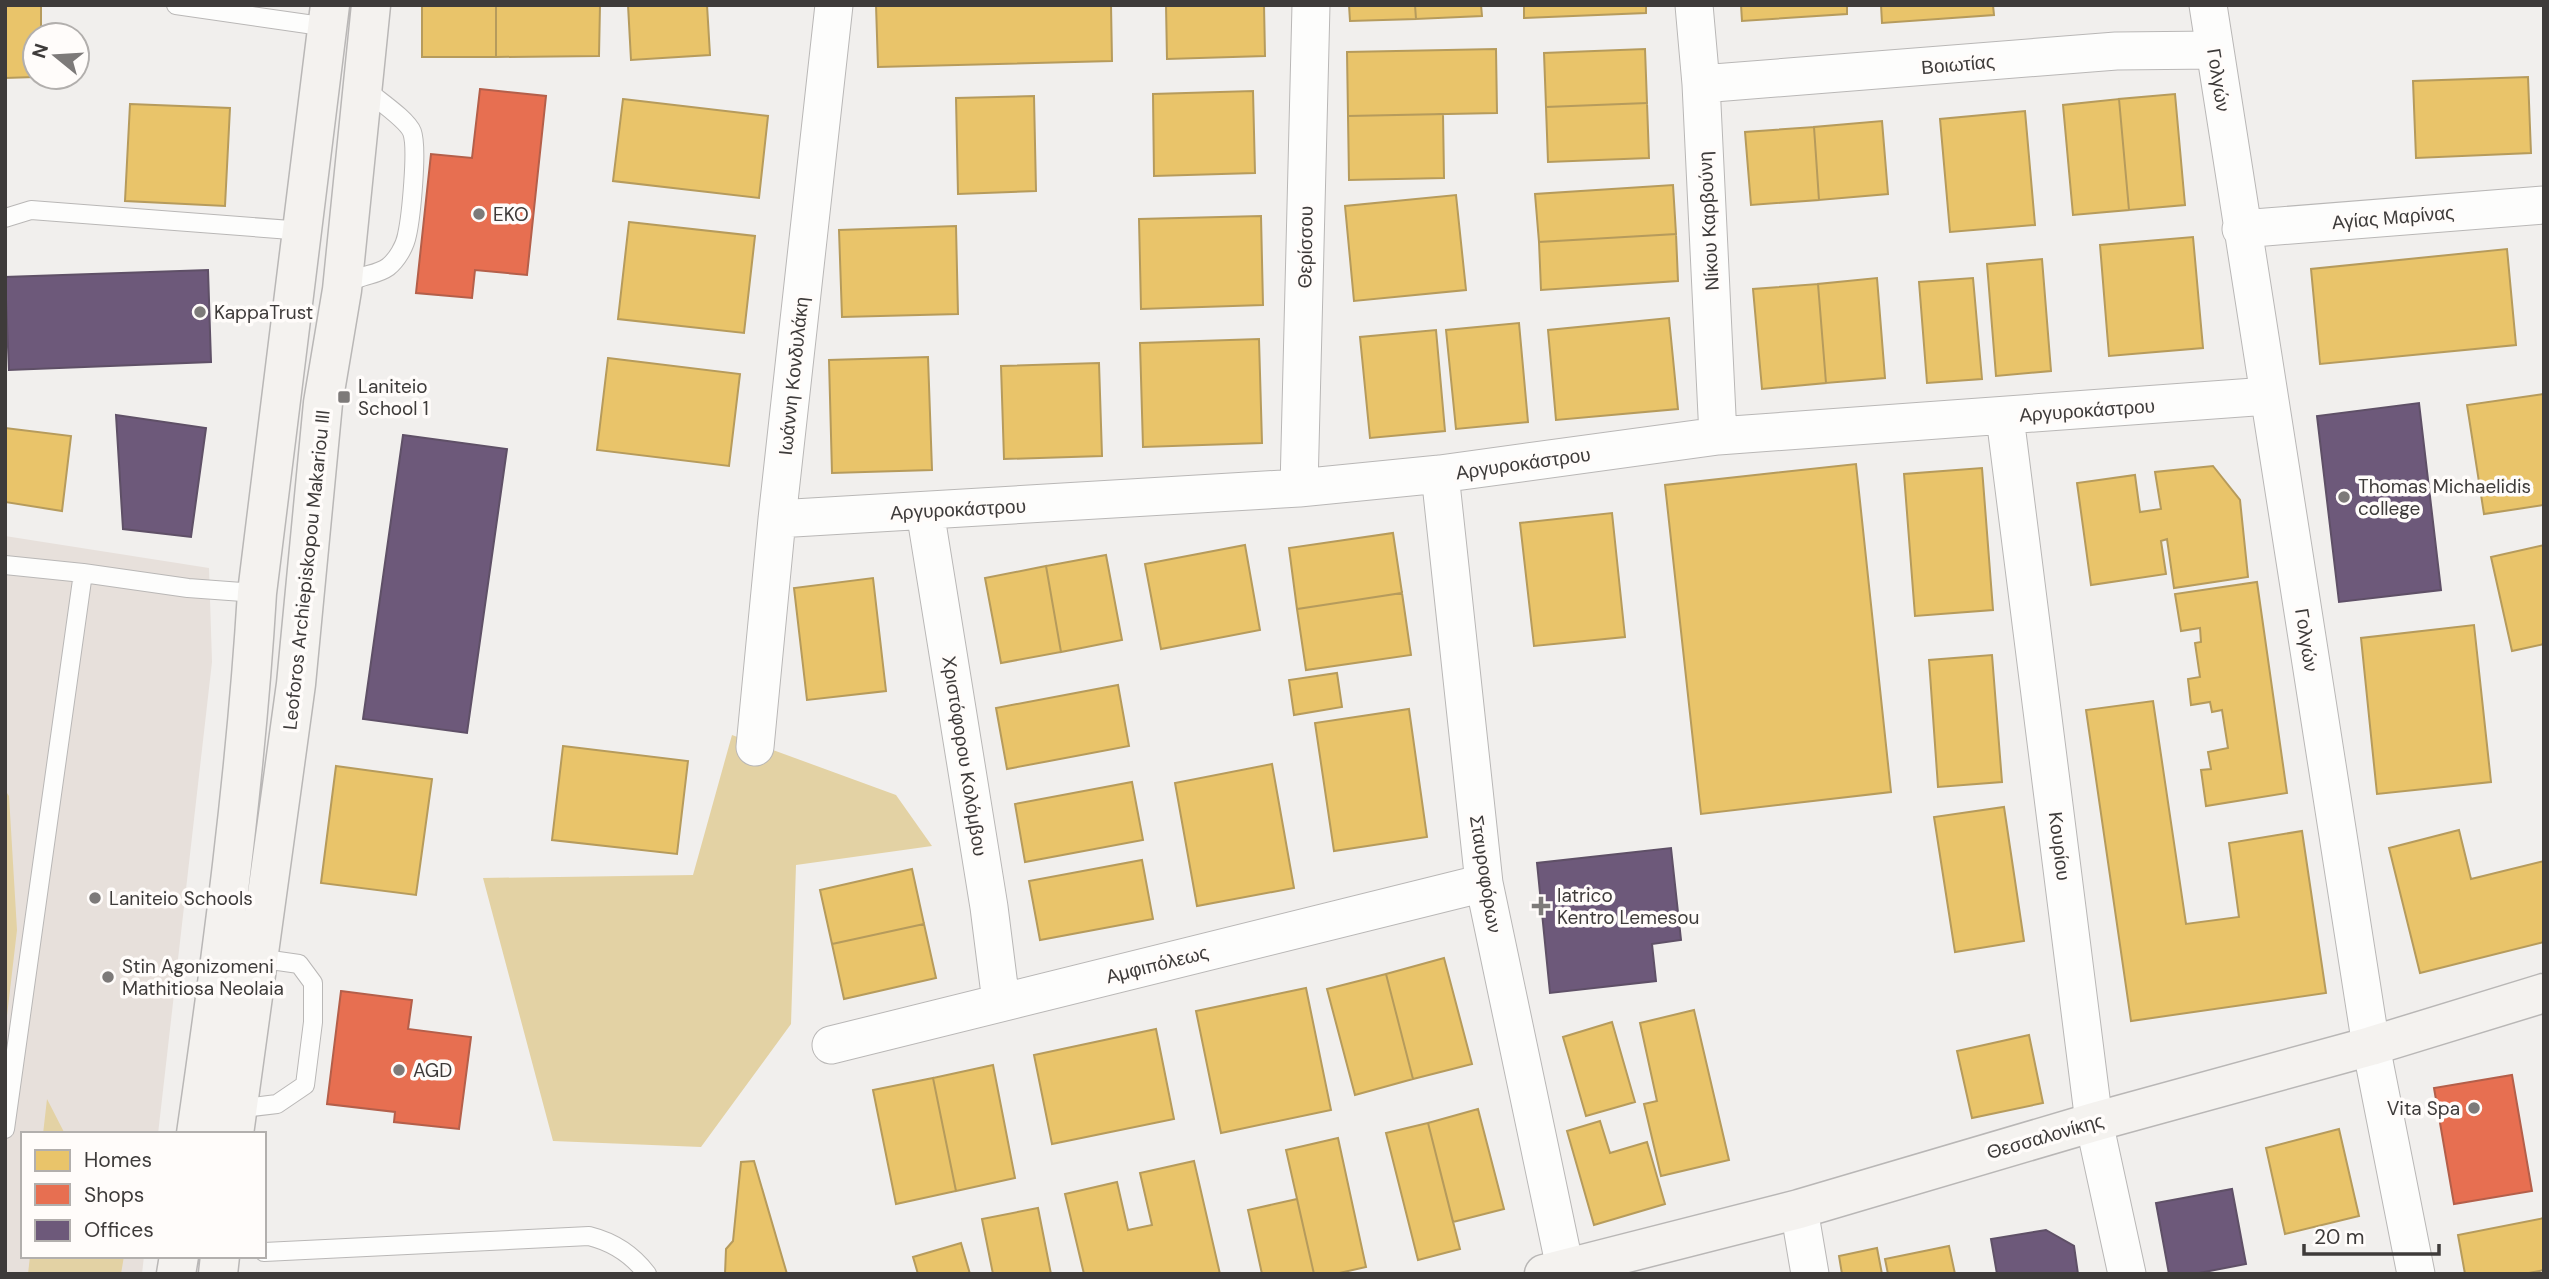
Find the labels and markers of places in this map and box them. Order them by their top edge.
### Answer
place label: EKO [493,202,529,227]
marker: EKO [471,206,487,222]
place label: KappaTrust [214,300,313,325]
marker: KappaTrust [192,304,208,320]
place label: Laniteio School 1 [358,374,429,421]
marker: Laniteio School 1 [336,389,352,405]
place label: Thomas Michaelidis college [2358,474,2531,521]
marker: Thomas Michaelidis college [2336,489,2352,505]
place label: Iatrico Kentro Lemesou [1557,883,1699,930]
place label: Laniteio Schools [109,886,253,911]
marker: Laniteio Schools [87,890,103,906]
marker: Iatrico Kentro Lemesou [1531,896,1551,916]
place label: Stin Agonizomeni Mathitiosa Neolaia [122,954,284,1001]
marker: Stin Agonizomeni Mathitiosa Neolaia [100,969,116,985]
place label: AGD [413,1058,452,1083]
marker: AGD [391,1062,407,1078]
place label: Vita Spa [2387,1096,2460,1121]
marker: Vita Spa [2466,1100,2482,1116]

